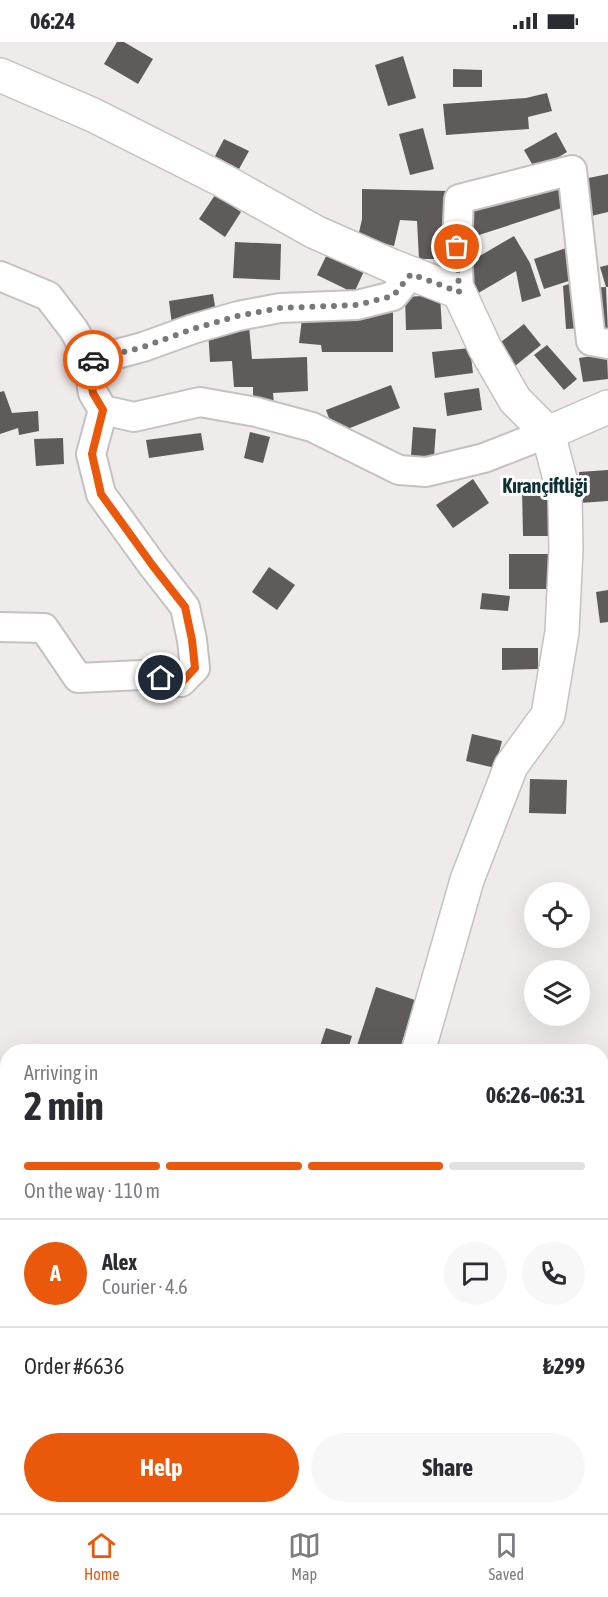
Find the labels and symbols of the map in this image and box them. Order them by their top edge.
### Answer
pin [431,221,482,272]
courier [63,330,123,390]
district label: Kırançiftliği [502,474,588,497]
pin [135,652,186,703]

